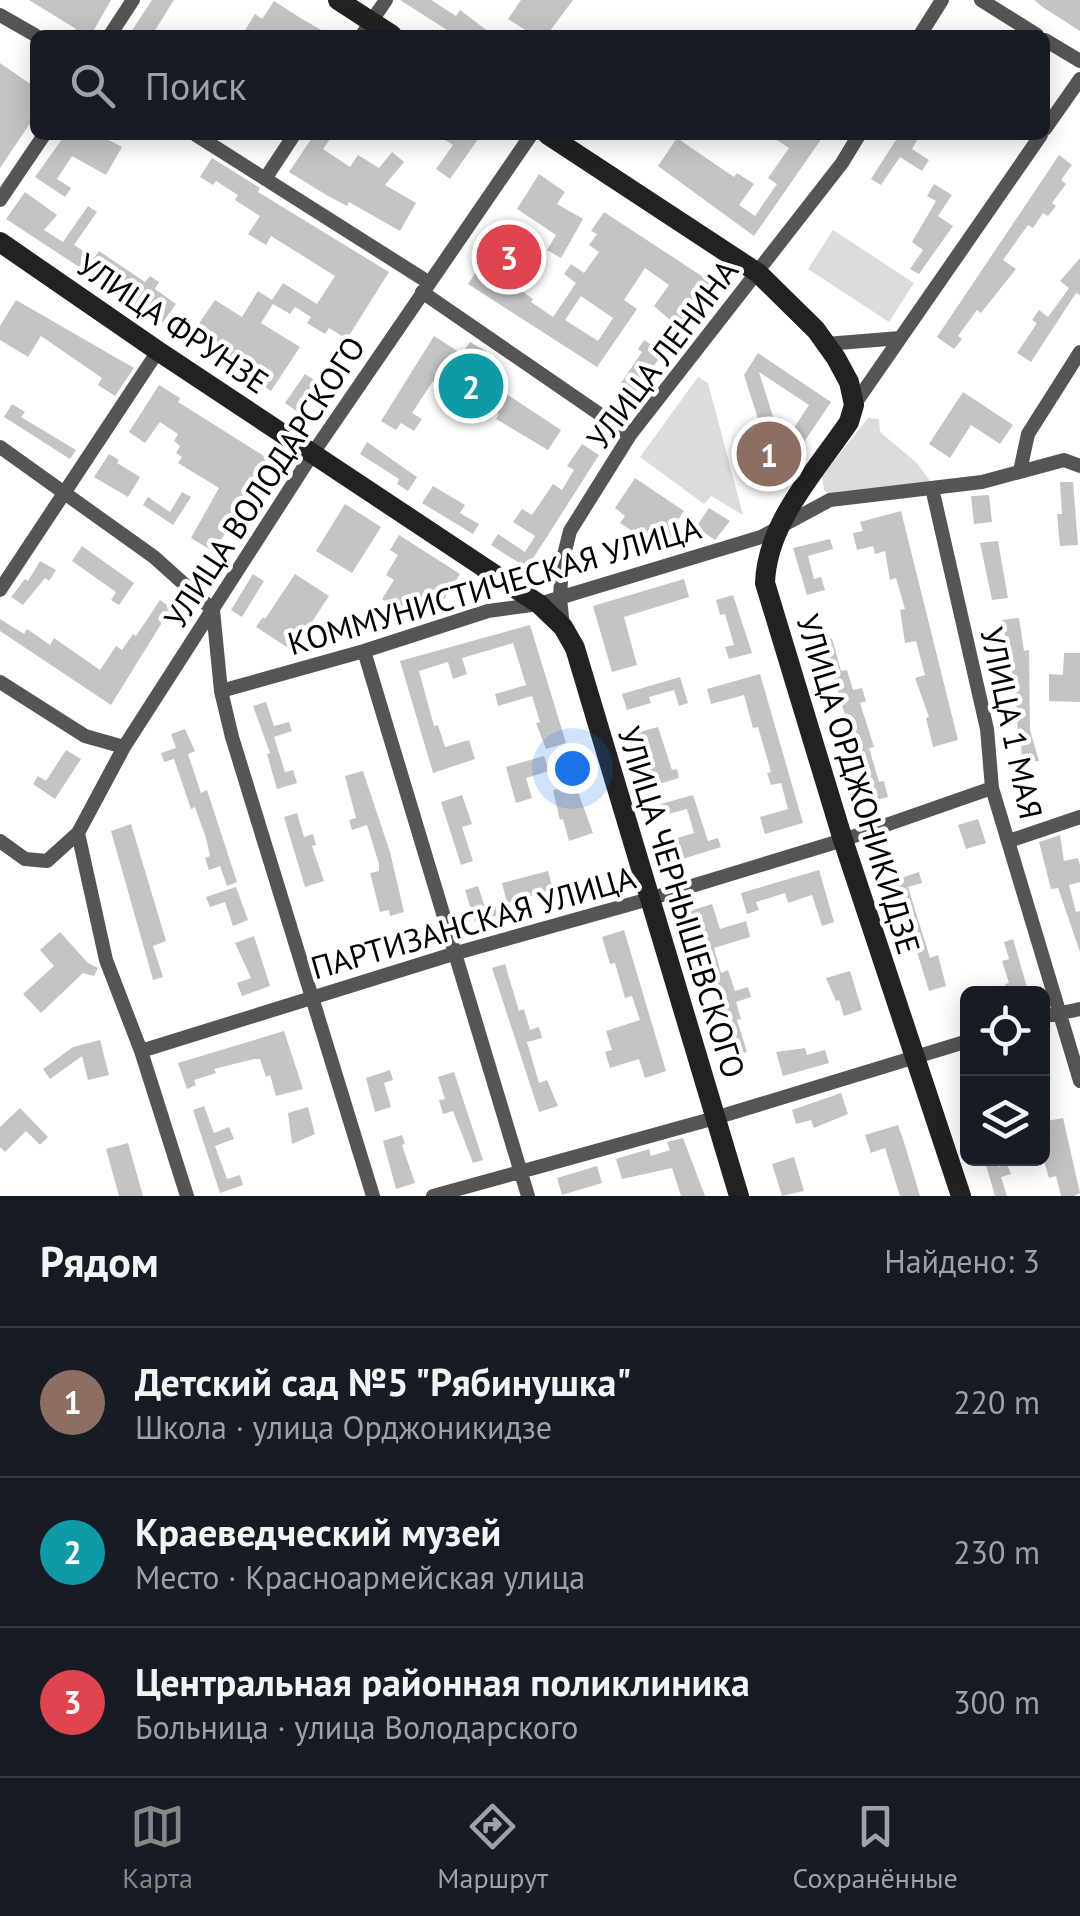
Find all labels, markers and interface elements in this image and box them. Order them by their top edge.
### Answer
search box [30,30,1050,140]
icon: search [65,58,120,113]
text: Поиск [145,61,246,110]
pin: 3 [476,220,542,294]
street label: УЛИЦА ФРУНЗЕ [69,243,277,403]
street label: УЛИЦА ЛЕНИНА [577,251,747,457]
street label: УЛИЦА ВОЛОДАРСКОГО [154,328,374,636]
pin: 2 [438,348,504,424]
pin: 1 [736,416,802,492]
street label: КОММУНИСТИЧЕСКАЯ УЛИЦА [283,506,706,664]
street label: УЛИЦА ОРДЖОНИКИДЗЕ [787,609,931,959]
street label: УЛИЦА 1 МАЯ [971,623,1053,823]
street label: УЛИЦА ЧЕРНЫШЕВСКОГО [609,721,755,1083]
your location [547,743,598,794]
street label: ПАРТИЗАНСКАЯ УЛИЦА [306,855,640,988]
map controls [960,986,1050,1166]
button: locate [960,986,1050,1076]
button: layers [960,1076,1050,1166]
text: Рядом [40,1234,159,1289]
text: Найдено: 3 [884,1240,1040,1282]
text: Детский сад №5 "Рябинушка" [135,1357,632,1406]
text: 1 [63,1381,82,1423]
text: 220 m [953,1381,1040,1423]
text: Школа · улица Орджоникидзе [135,1406,552,1448]
text: Краеведческий музей [135,1507,501,1556]
text: 2 [63,1531,82,1573]
text: 230 m [953,1531,1040,1573]
text: Место · Красноармейская улица [135,1556,585,1598]
text: Центральная районная поликлиника [135,1657,750,1706]
text: 3 [63,1681,82,1723]
text: 300 m [953,1681,1040,1723]
text: Больница · улица Володарского [135,1706,578,1748]
tab: Карта [122,1799,193,1896]
tab: Маршрут [437,1799,548,1896]
tab: Сохранённые [793,1799,958,1896]

